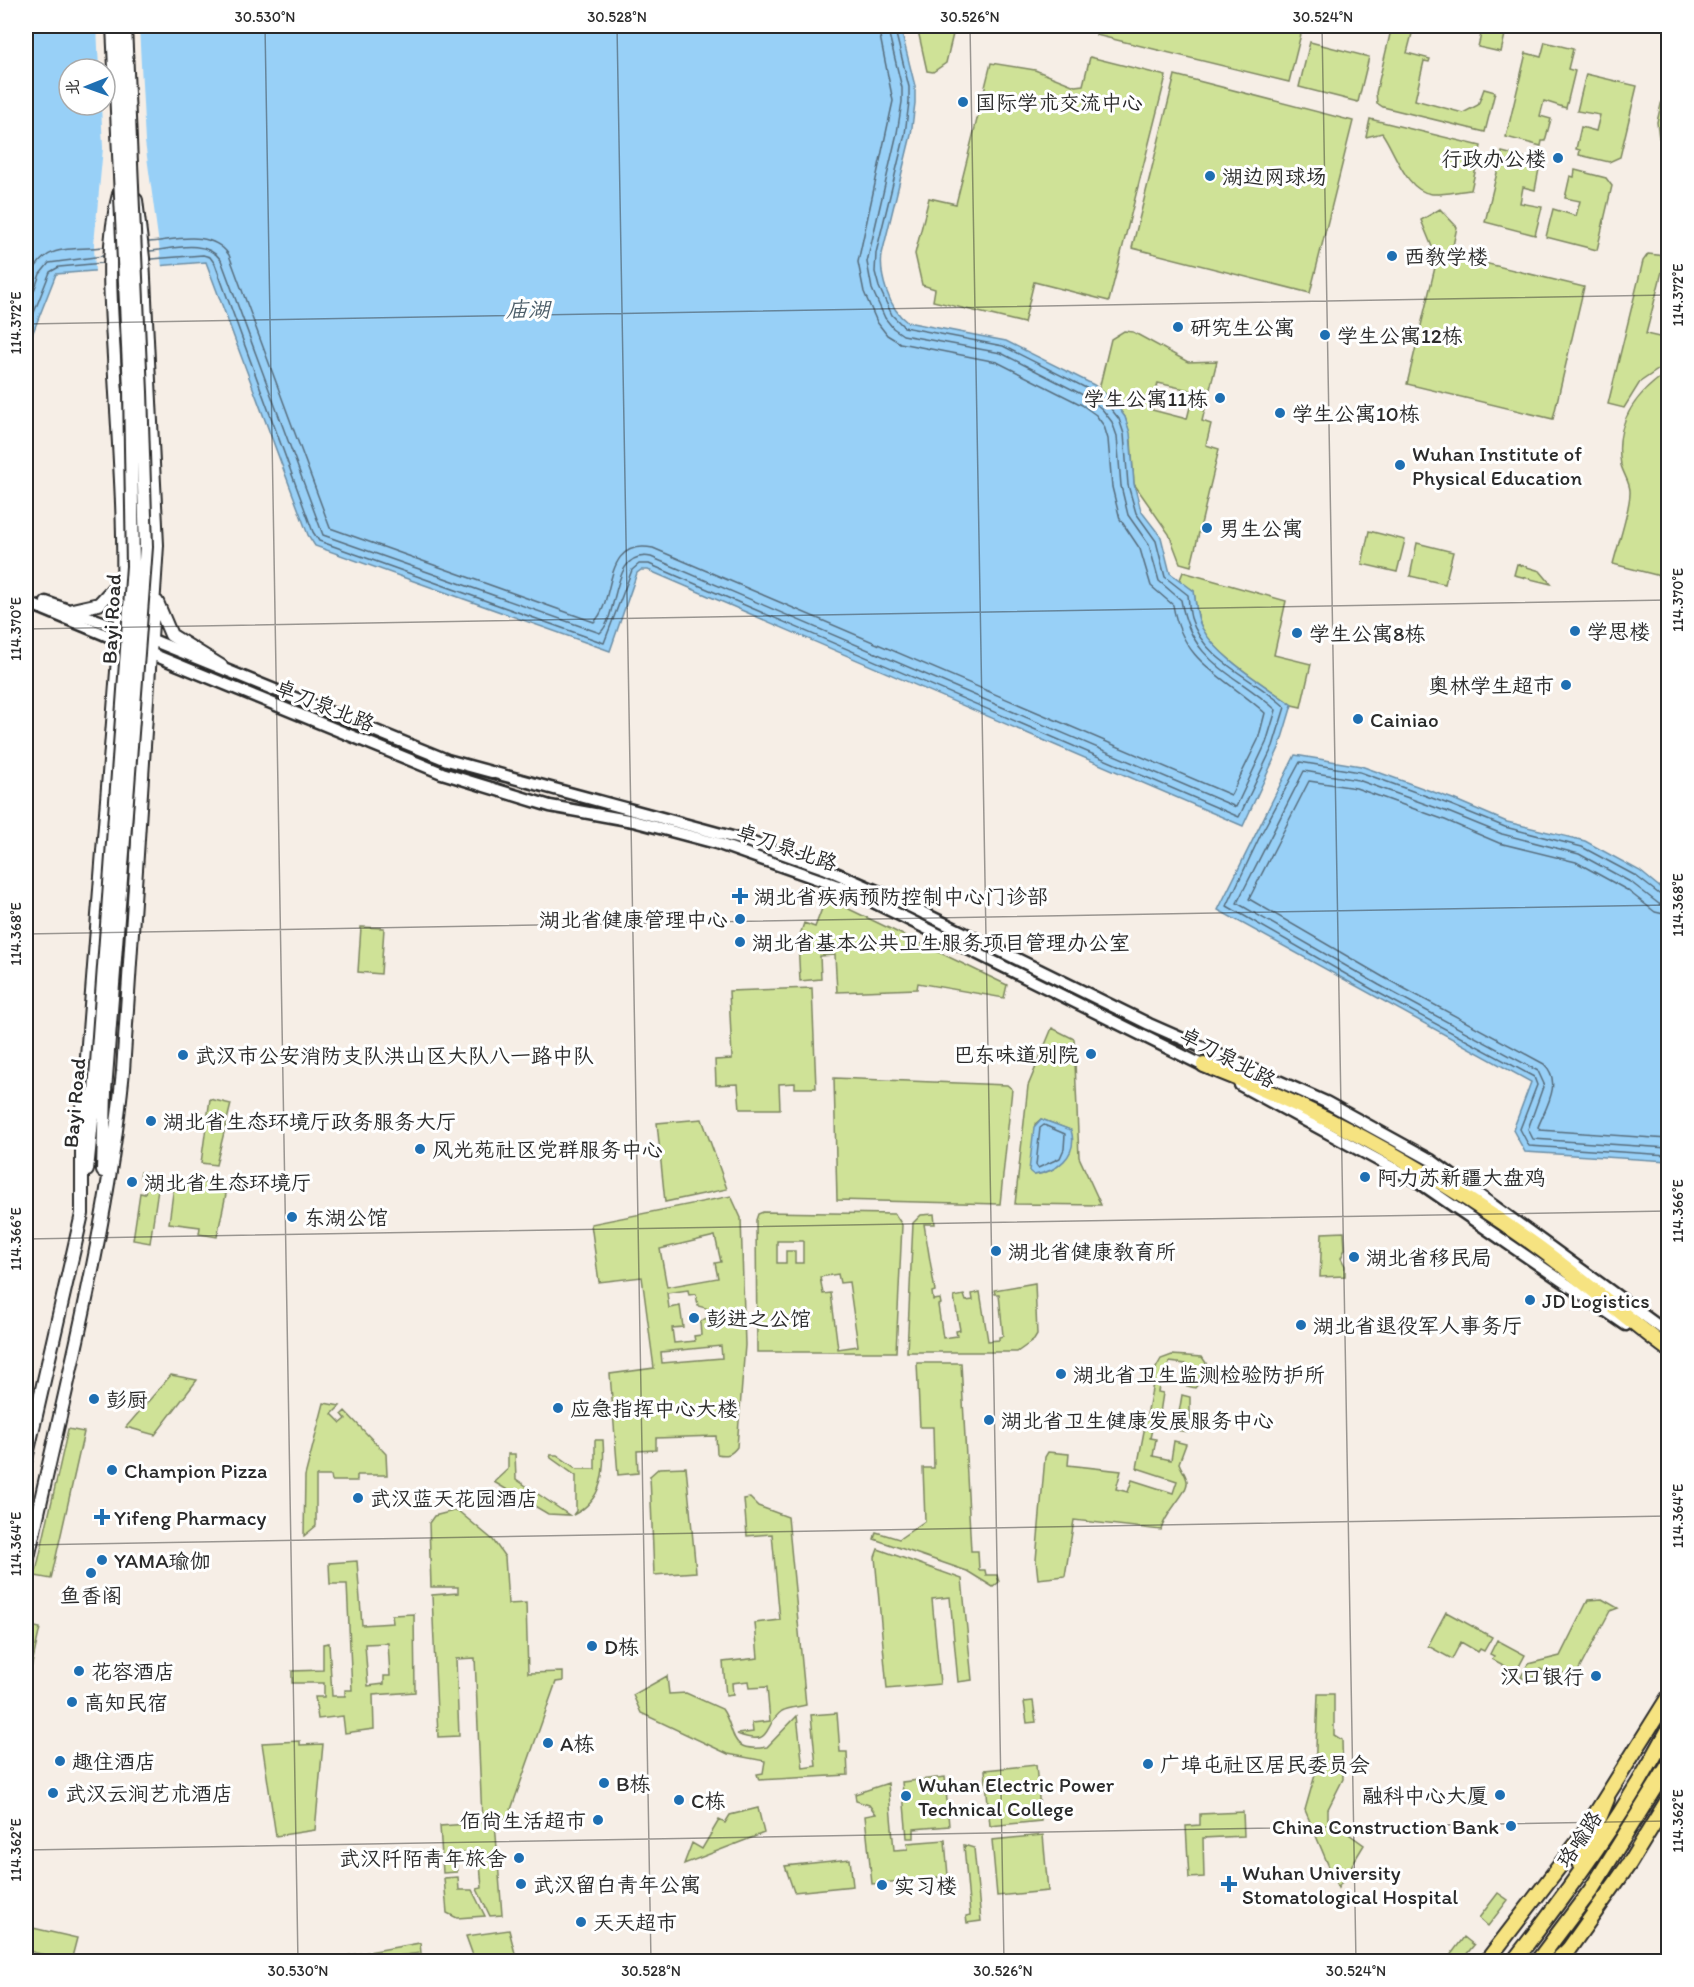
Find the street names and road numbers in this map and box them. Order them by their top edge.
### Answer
street label: Bayi Road [96,573,126,665]
street label: 卓刀泉北路 [272,674,378,736]
street label: 卓刀泉北路 [733,818,841,876]
street label: 卓刀泉北路 [1176,1021,1280,1093]
street label: Bayi Road [58,1057,90,1149]
street label: 珞喻路 [1551,1806,1607,1872]

